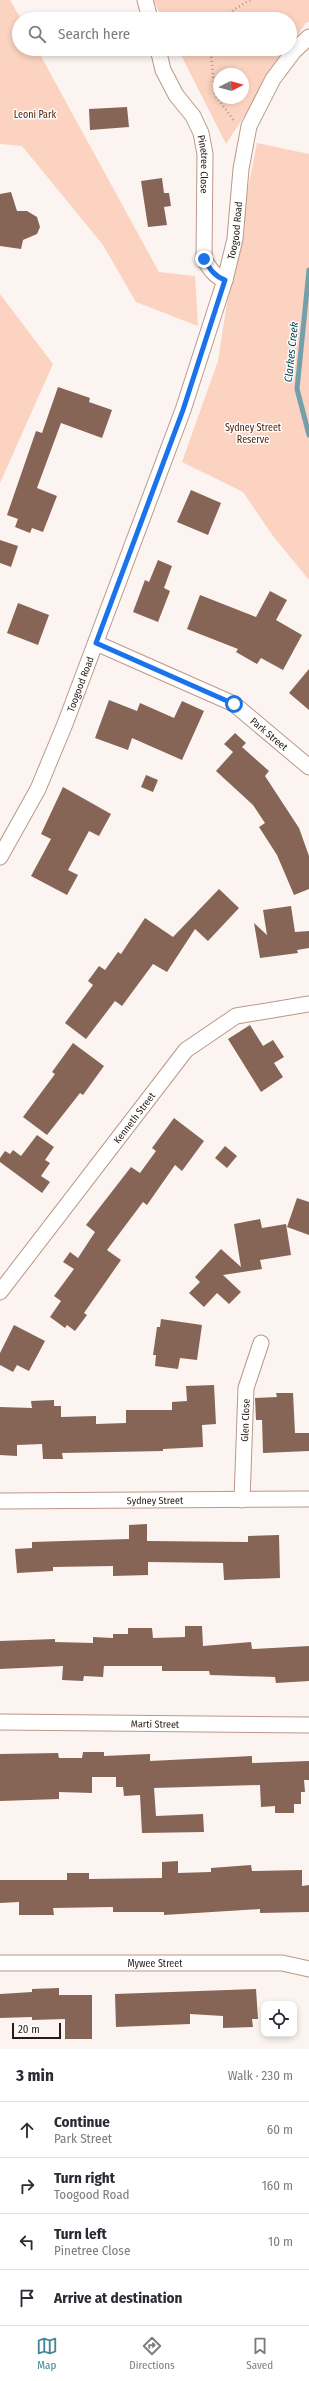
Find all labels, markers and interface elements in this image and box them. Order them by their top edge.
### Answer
search box [12,12,297,56]
icon: search [26,23,48,45]
text: Search here [58,25,130,43]
north arrow [213,68,249,104]
park label: Leoni Park [14,109,56,121]
street label: Pinetree Close [194,134,210,194]
street label: Toogood Road [225,201,245,261]
route end [195,250,213,268]
water label: Clarkes Creek [282,321,301,383]
park label: Sydney Street Reserve [225,422,282,446]
street label: Toogood Road [65,655,97,714]
route start [225,695,243,713]
street label: Park Street [248,715,290,754]
street label: Kenneth Street [111,1090,159,1146]
street label: Glen Close [239,1398,253,1442]
street label: Sydney Street [127,1495,184,1507]
street label: Marti Street [131,1718,180,1731]
street label: Mywee Street [127,1958,183,1970]
map controls [261,2001,297,2037]
button: locate [261,2001,297,2037]
scale bar [12,2021,61,2040]
text: 20 m [18,2023,40,2036]
text: 3 min [16,2065,54,2086]
text: Walk · 230 m [228,2068,293,2083]
text: Continue [54,2113,110,2131]
icon: ahead [16,2119,38,2141]
text: 60 m [267,2122,293,2137]
text: Park Street [54,2131,112,2146]
text: Turn right [54,2169,115,2187]
icon: right [16,2175,38,2197]
text: 160 m [262,2178,293,2193]
text: Toogood Road [54,2187,130,2202]
text: Turn left [54,2225,107,2243]
icon: left [16,2231,38,2253]
text: 10 m [268,2234,293,2249]
text: Pinetree Close [54,2243,130,2258]
icon: arrive [16,2287,38,2309]
text: Arrive at destination [54,2289,182,2307]
tab: Map [36,2335,58,2372]
tab: Directions [129,2335,175,2372]
tab: Saved [246,2335,273,2372]

